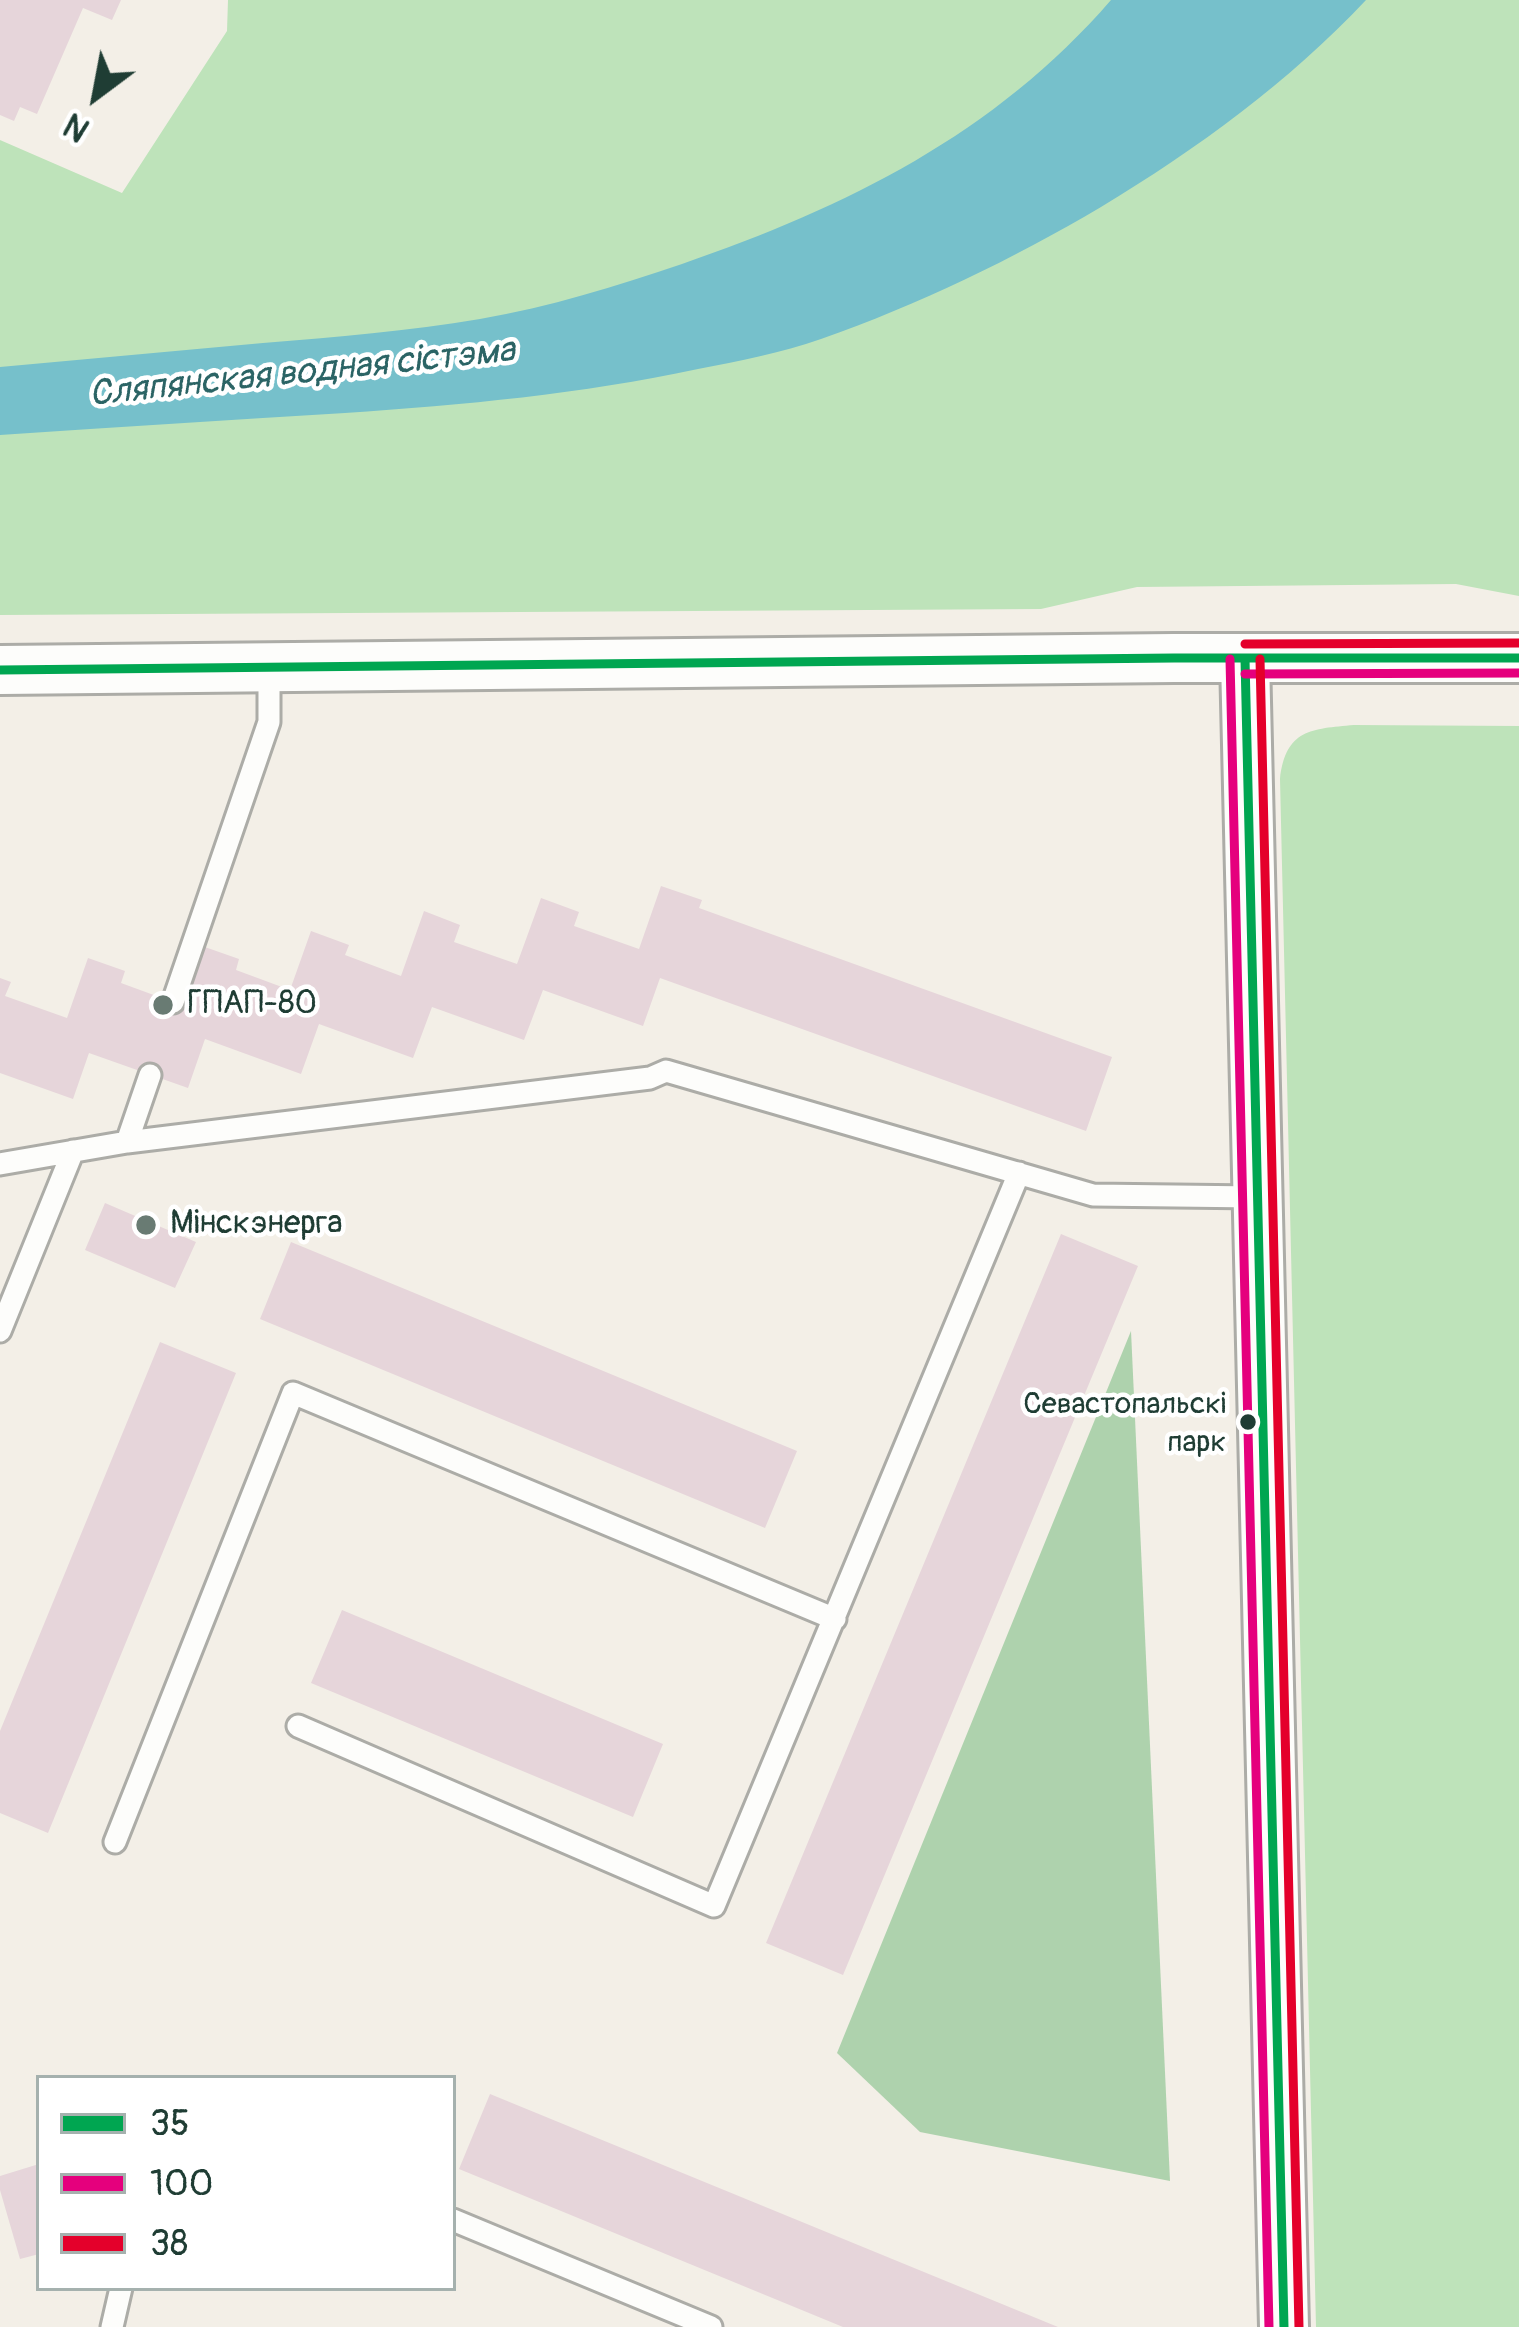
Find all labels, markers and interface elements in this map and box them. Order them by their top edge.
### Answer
north arrow [36,36,156,156]
text: N [56,104,97,150]
water label: Сляпянская водная сістэма [87,330,517,418]
place label: ГПАП-80 [187,985,317,1025]
marker: ГПАП-80 [150,992,176,1018]
place label: Мінскэнерга [170,1205,343,1245]
marker: Мінскэнерга [133,1212,159,1238]
place label: Севастопальскі парк [1023,1387,1226,1458]
marker: Севастопальскі парк [1237,1411,1259,1433]
legend [36,2075,456,2291]
text: 35 [150,2101,190,2146]
text: 100 [150,2161,213,2206]
text: 38 [150,2221,188,2266]

